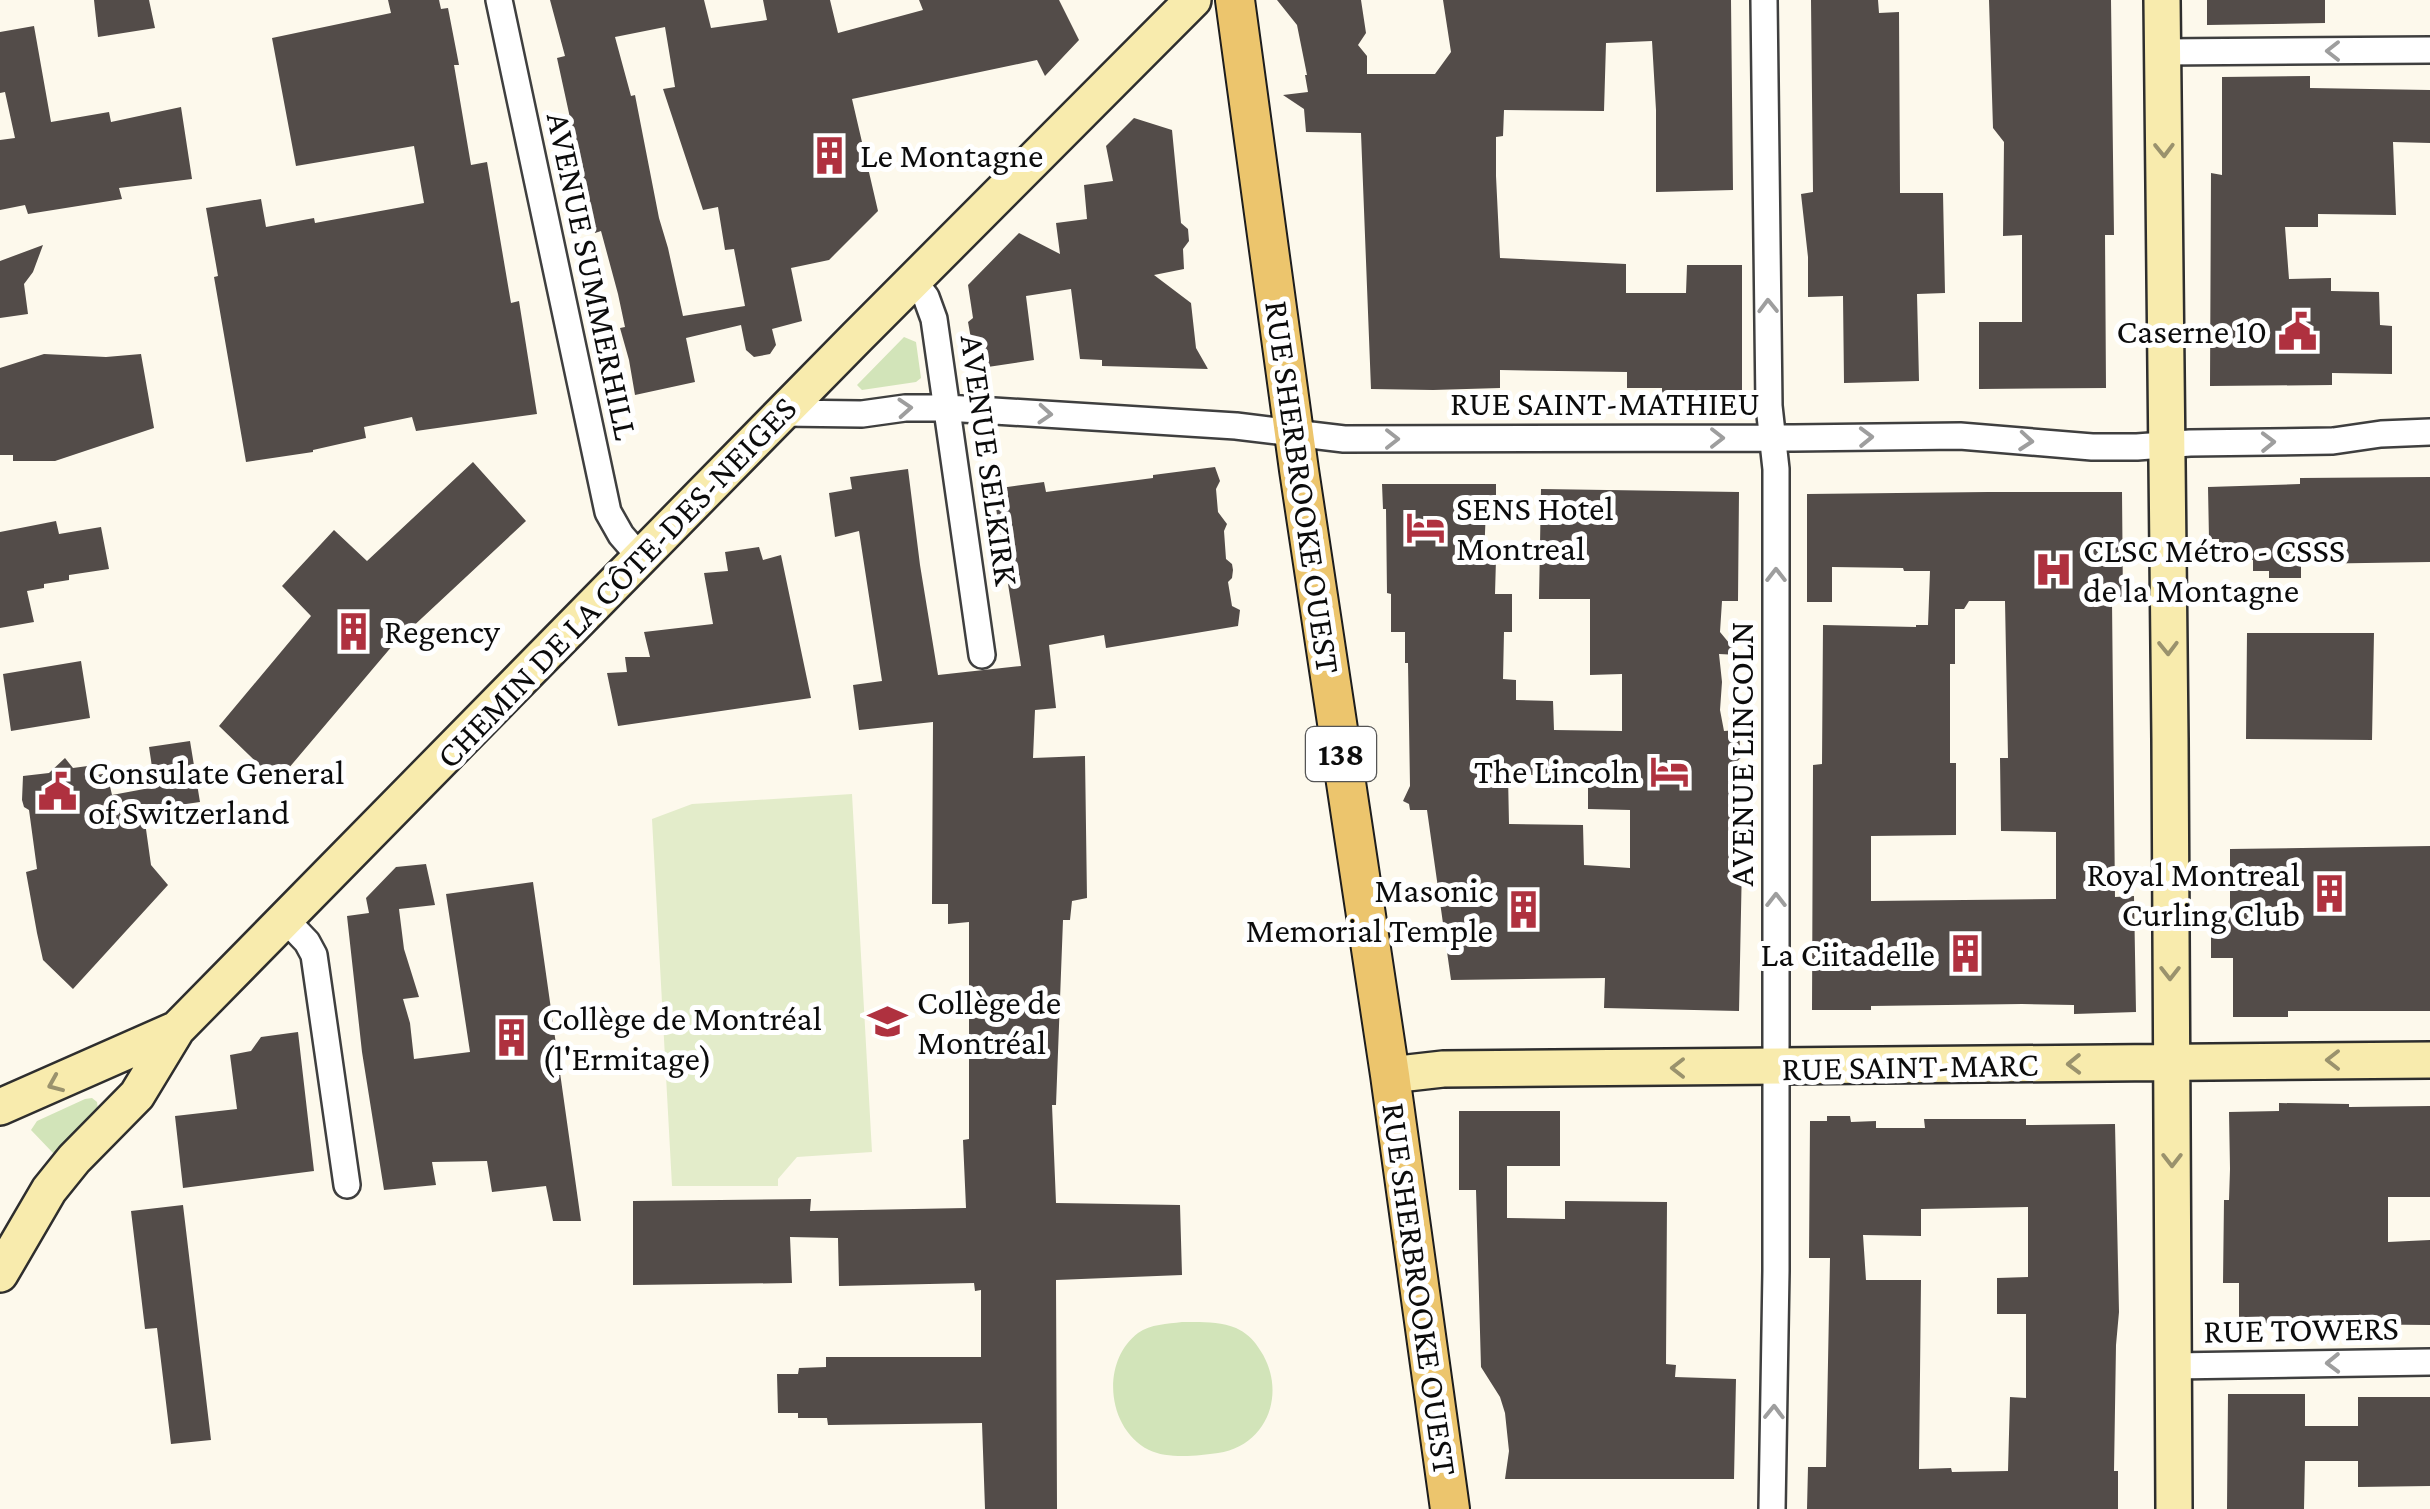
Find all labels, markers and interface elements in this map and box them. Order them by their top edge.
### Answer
one-way arrow [2324,40,2340,62]
street label: AVENUE SUMMERHILL [539,109,646,444]
building icon: Le Montagne [809,134,851,176]
place label: Le Montagne [860,136,1043,175]
one-way arrow [2153,142,2175,158]
one-way arrow [1757,297,1779,312]
street label: RUE SHERBROOKE OUEST [1257,298,1348,676]
public building icon: Caserne 10 [2276,310,2318,352]
place label: Caserne 10 [2117,312,2267,351]
street label: AVENUE SELKIRK [953,332,1027,589]
street label: RUE SAINT-MATHIEU [1450,384,1760,423]
street label: CHEMIN DE LA CÔTE-DES-NEIGES [428,389,804,776]
one-way arrow [897,398,913,419]
one-way arrow [1037,403,1053,424]
one-way arrow [1860,426,1875,448]
one-way arrow [1710,427,1726,449]
one-way arrow [1386,428,1401,450]
one-way arrow [2018,430,2034,452]
one-way arrow [2262,431,2277,453]
place label: SENS Hotel Montreal [1456,489,1614,568]
hotel icon: SENS Hotel Montreal [1405,507,1447,549]
place label: CLSC Métro - CSSS de la Montagne [2083,531,2345,610]
hospital icon: CLSC Métro - CSSS de la Montagne [2032,549,2074,591]
one-way arrow [1765,566,1787,582]
building icon: Regency [333,610,375,652]
place label: Regency [384,612,501,651]
street label: AVENUE LINCOLN [1722,621,1761,887]
one-way arrow [2158,640,2179,656]
road number: 138 [1306,727,1376,781]
hotel icon: The Lincoln [1648,750,1690,792]
place label: The Lincoln [1474,752,1639,791]
place label: Consulate General of Switzerland [88,753,344,832]
public building icon: Consulate General of Switzerland [37,771,79,813]
place label: Royal Montreal Curling Club [2087,855,2300,934]
place label: Masonic Memorial Temple [1245,871,1493,950]
building icon: Royal Montreal Curling Club [2309,873,2351,915]
building icon: Masonic Memorial Temple [1502,889,1544,931]
one-way arrow [1765,891,1787,906]
building icon: La Ciitadelle [1944,933,1986,975]
place label: La Ciitadelle [1761,935,1935,974]
one-way arrow [2159,966,2181,981]
place label: Collège de Montréal [917,983,1061,1062]
place label: Collège de Montréal (l'Ermitage) [542,999,822,1078]
school or university icon: Collège de Montréal [866,1001,908,1043]
building icon: Collège de Montréal (l'Ermitage) [491,1017,533,1059]
street label: RUE SAINT-MARC [1781,1045,2039,1088]
one-way arrow [2324,1050,2340,1071]
one-way arrow [2065,1053,2080,1075]
one-way arrow [1670,1057,1686,1079]
one-way arrow [47,1072,65,1092]
street label: RUE SHERBROOKE OUEST [1374,1100,1465,1478]
one-way arrow [2161,1154,2183,1169]
street label: RUE TOWERS [2203,1308,2399,1351]
one-way arrow [2324,1352,2340,1374]
one-way arrow [1763,1403,1784,1419]

